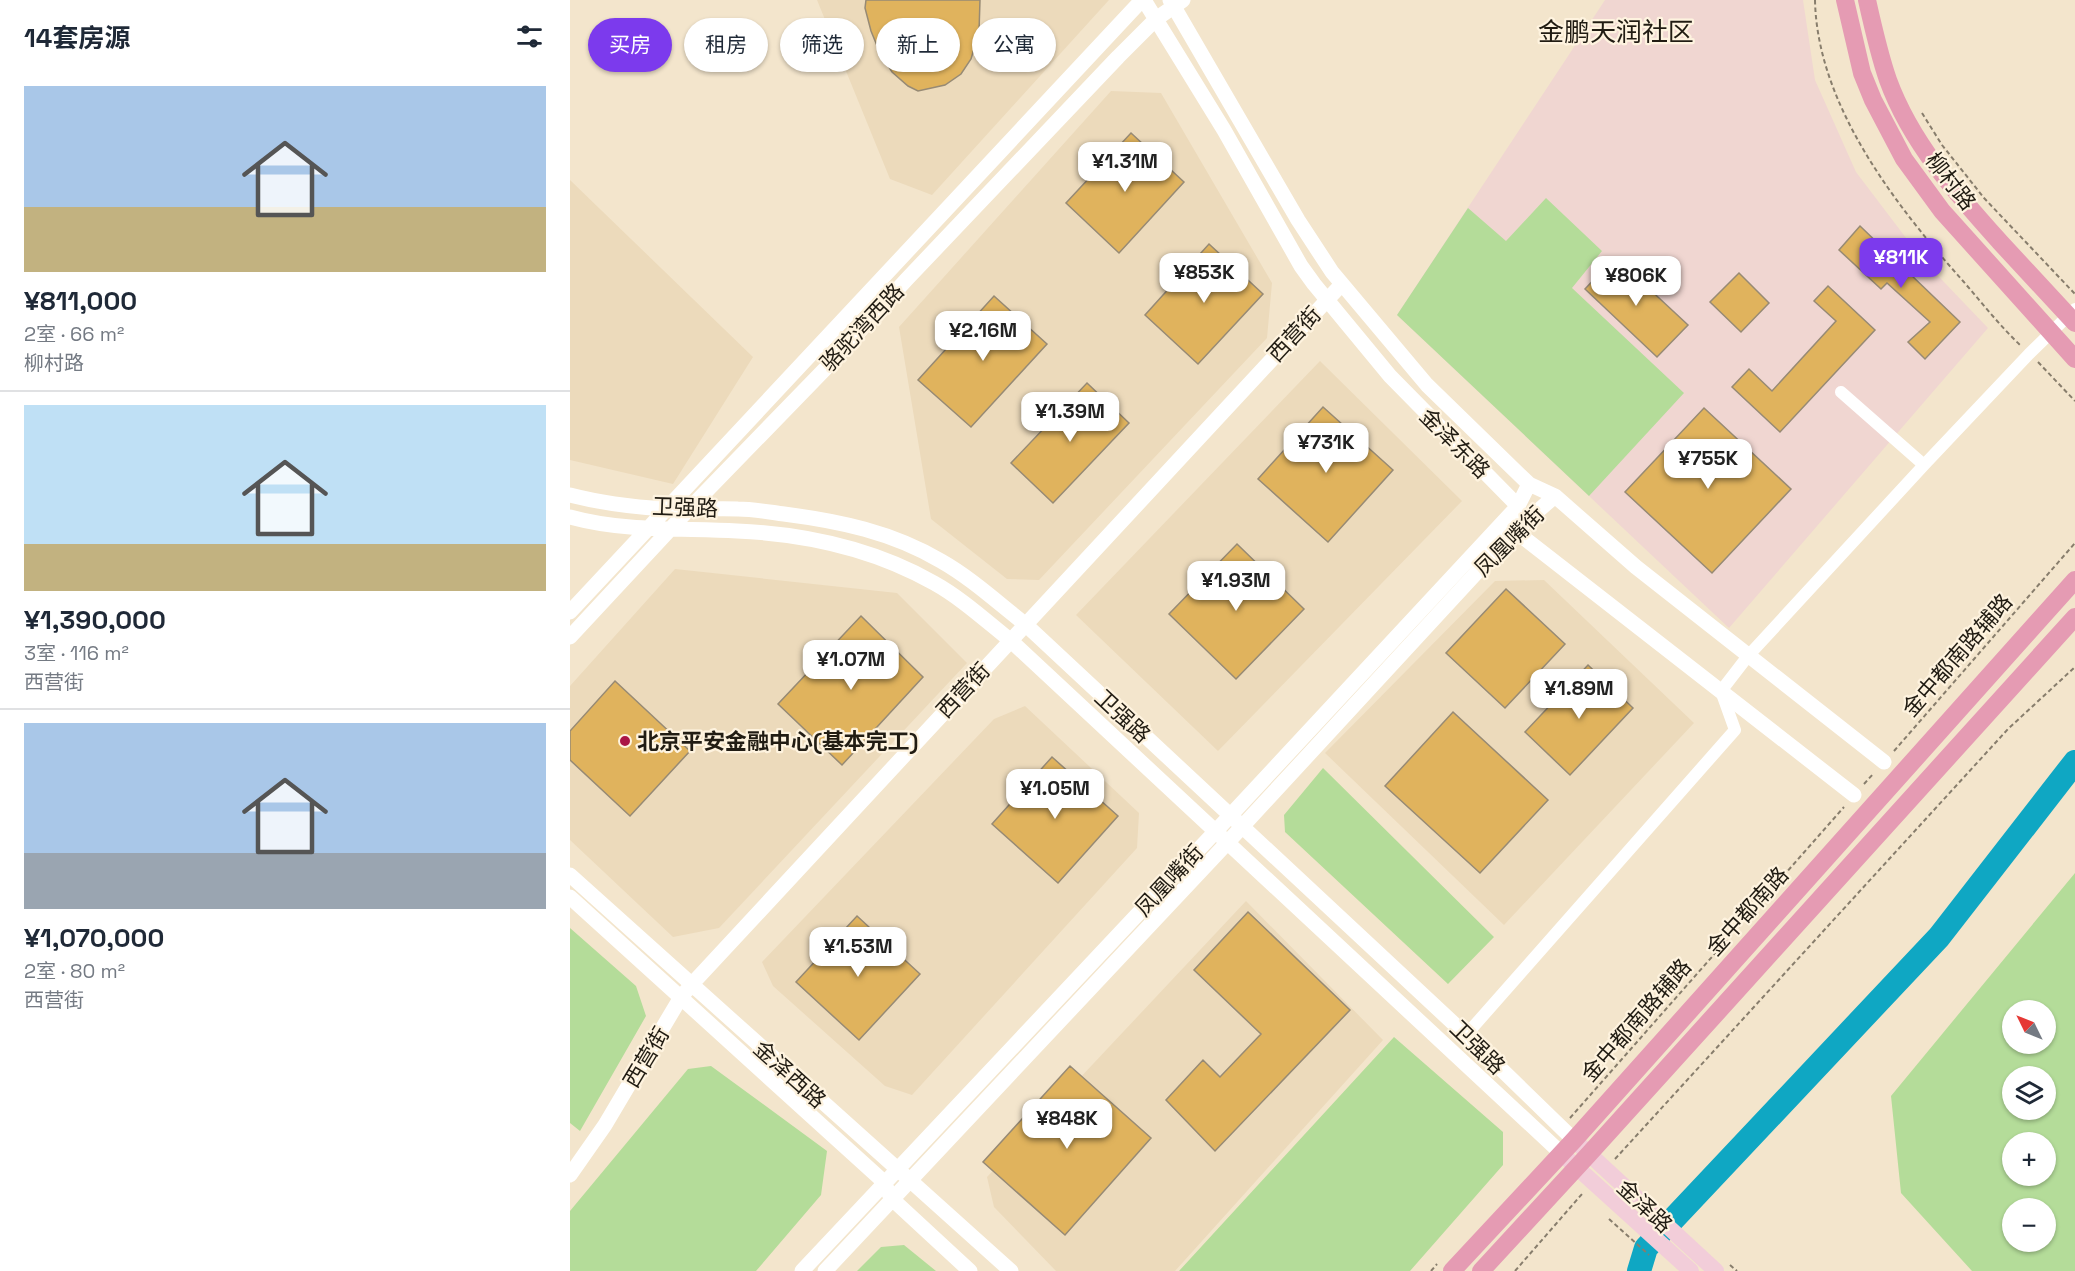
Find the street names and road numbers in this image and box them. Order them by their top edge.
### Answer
street label: 柳村路 [1920,146,1982,216]
street label: 骆驼湾西路 [814,277,910,377]
street label: 西营街 [1261,300,1327,368]
street label: 金泽东路 [1414,402,1496,484]
street label: 卫强路 [652,492,718,522]
street label: 凤凰嘴街 [1468,500,1550,582]
street label: 金中都南路辅路 [1896,588,2018,722]
street label: 西营街 [930,656,996,724]
street label: 卫强路 [1089,683,1157,749]
street label: 凤凰嘴街 [1129,838,1209,922]
street label: 金中都南路 [1700,861,1794,961]
street label: 金中都南路辅路 [1575,953,1697,1087]
street label: 卫强路 [1445,1014,1511,1080]
street label: 西营街 [617,1021,675,1093]
street label: 金泽西路 [748,1034,832,1114]
street label: 金泽路 [1611,1173,1679,1239]

